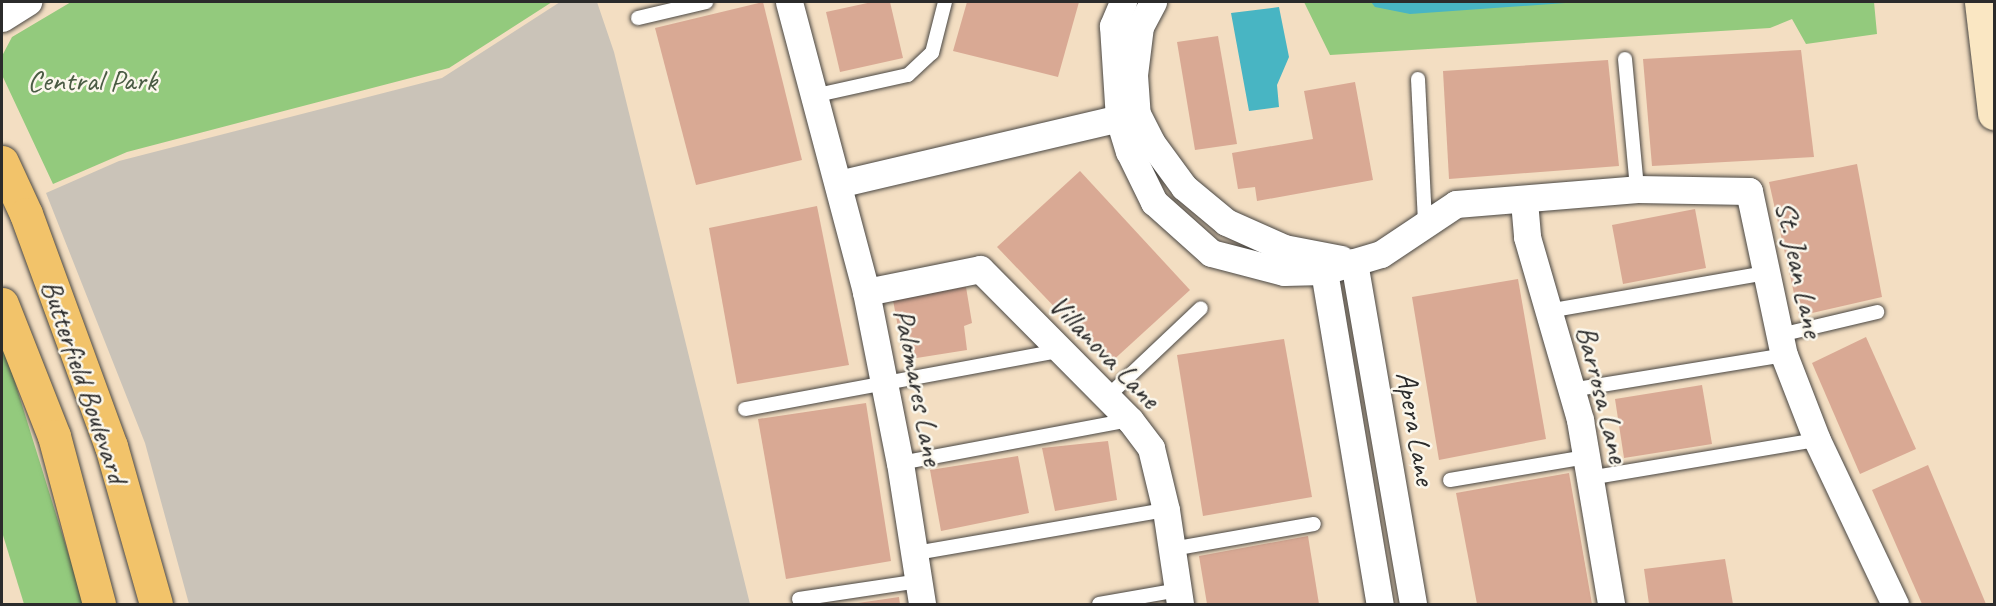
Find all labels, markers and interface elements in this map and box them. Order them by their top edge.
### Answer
park label: Central Park [27,62,157,98]
street label: St. Jean Lane [1768,197,1832,341]
street label: Butterfield Boulevard [33,275,137,487]
street label: Villanova Lane [1041,286,1169,416]
street label: Palomares Lane [886,305,952,469]
street label: Barrosa Lane [1569,322,1637,466]
street label: Apera Lane [1388,368,1444,488]

